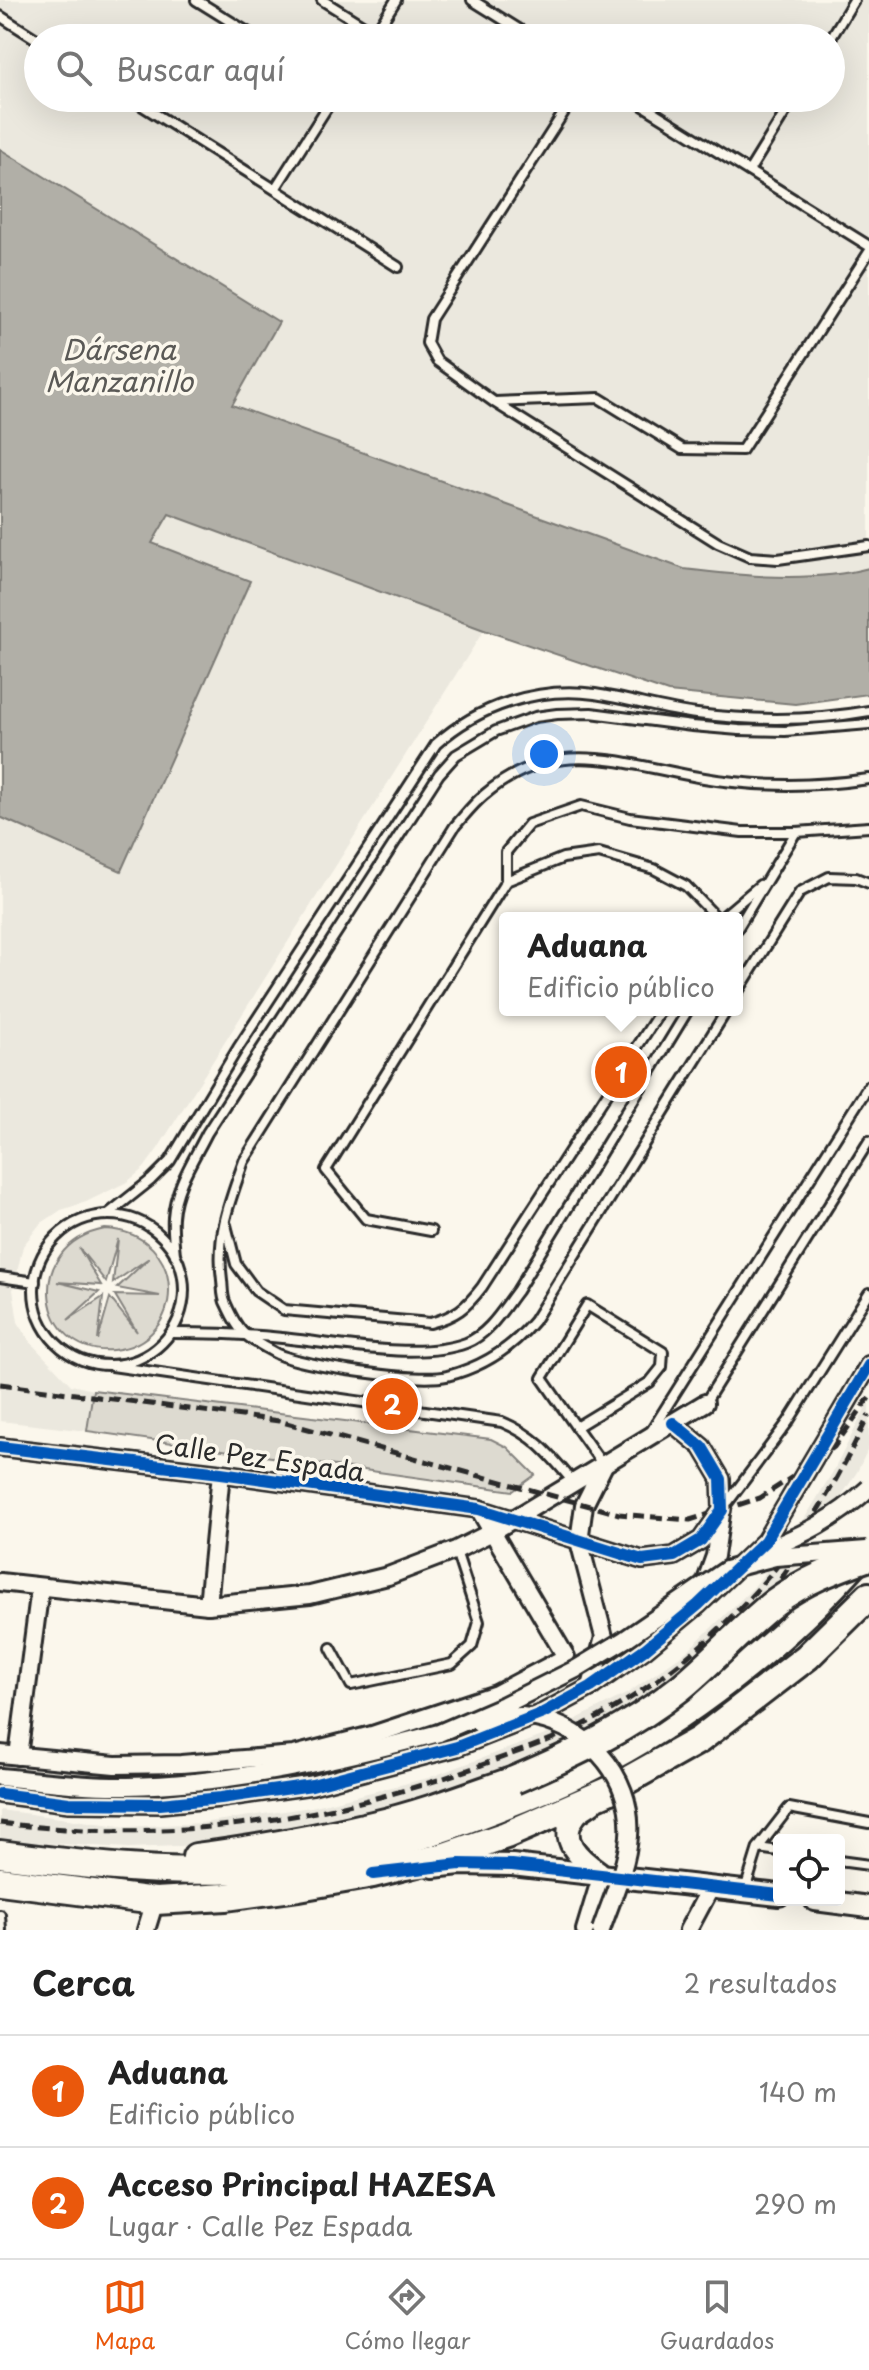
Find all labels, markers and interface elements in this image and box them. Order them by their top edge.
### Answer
search box [24,24,845,112]
icon: search [52,46,96,90]
text: Buscar aquí [116,46,285,91]
water label: Dársena Manzanillo [45,327,195,402]
your location [524,734,564,774]
popup [499,912,743,1016]
text: Aduana [527,922,647,967]
text: Edificio público [527,967,715,1006]
pin: 1 [595,1042,647,1102]
pin: 2 [366,1374,418,1434]
street label: Calle Pez Espada [152,1423,368,1491]
map controls [773,1834,845,1906]
button: locate [773,1834,845,1906]
text: Cerca [32,1956,135,2008]
text: 2 resultados [684,1963,837,2002]
text: Aduana [108,2049,228,2094]
text: 1 [52,2072,64,2111]
text: 140 m [759,2072,837,2111]
text: Edificio público [108,2094,295,2133]
text: Acceso Principal HAZESA [108,2161,496,2206]
text: 2 [49,2184,67,2223]
text: 290 m [754,2184,837,2223]
text: Lugar · Calle Pez Espada [108,2206,412,2245]
tab: Mapa [95,2275,155,2356]
tab: Cómo llegar [345,2275,470,2356]
tab: Guardados [660,2275,774,2356]

